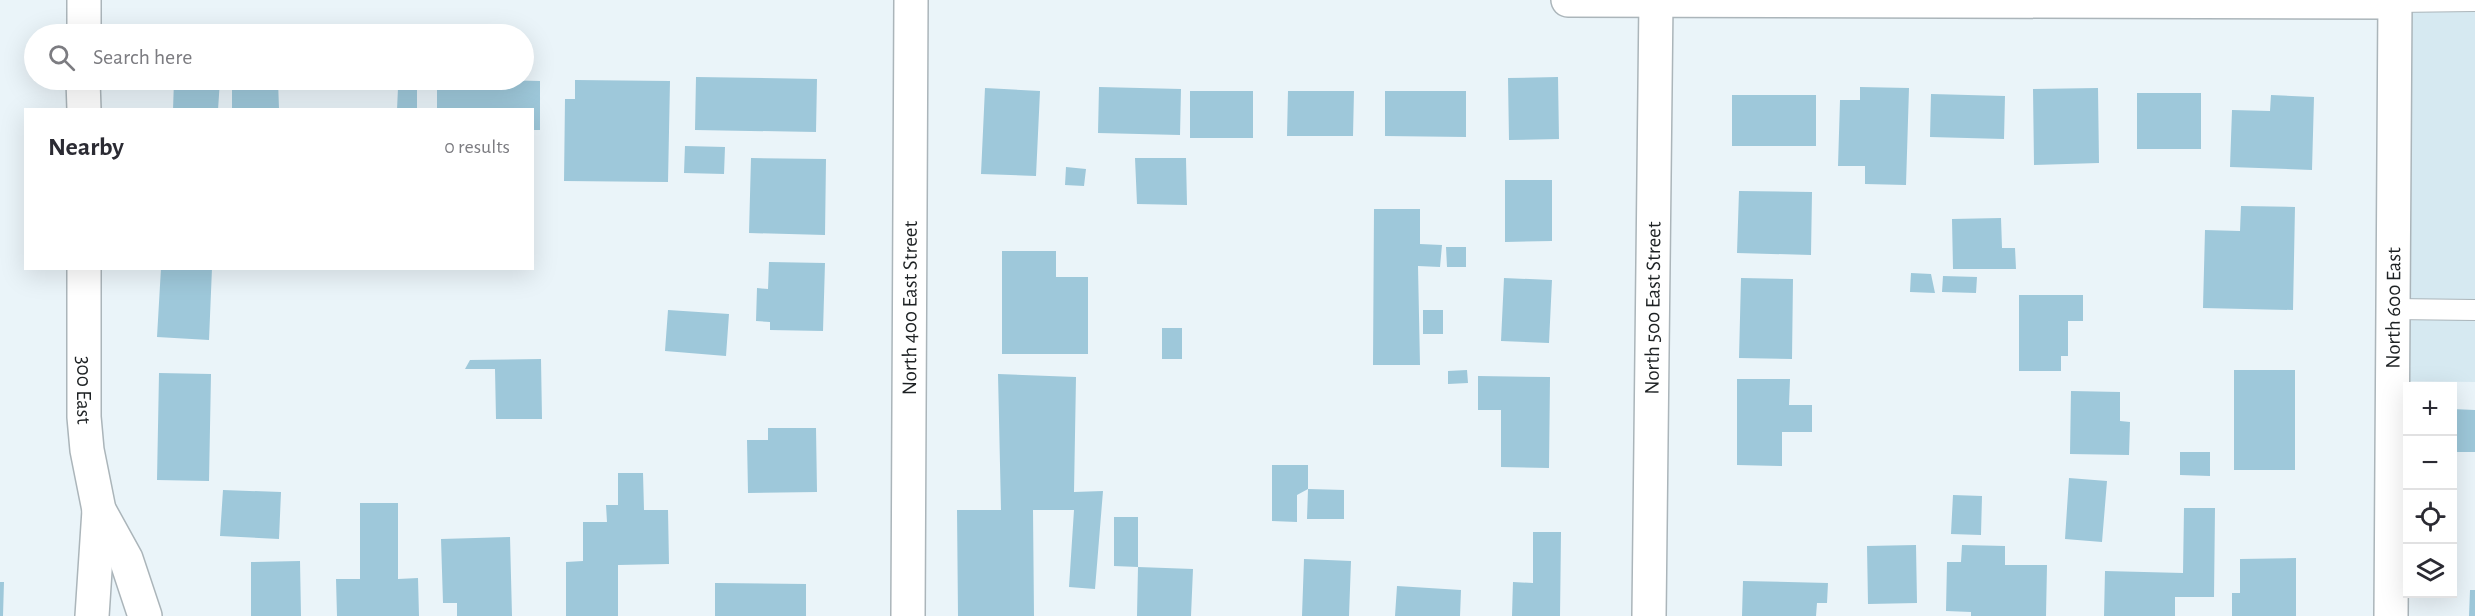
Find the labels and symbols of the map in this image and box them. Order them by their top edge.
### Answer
street label: North 400 East Street [899,220,920,395]
street label: North 500 East Street [1641,221,1664,395]
street label: North 600 East [2382,247,2404,369]
street label: 300 East [74,356,95,425]

